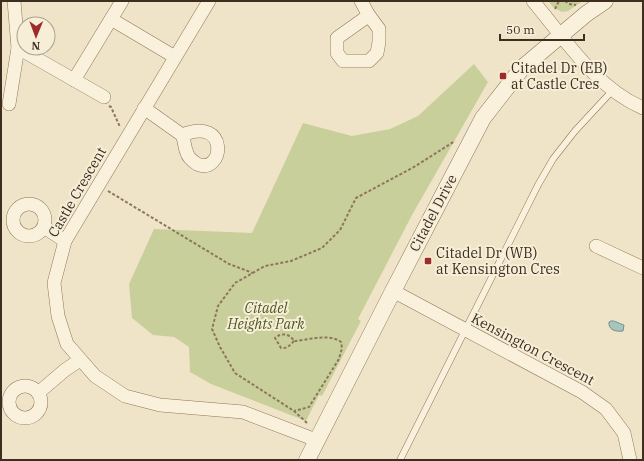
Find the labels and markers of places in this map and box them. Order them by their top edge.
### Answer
place label: Citadel Dr (EB) at Castle Cres [511,59,607,93]
marker: Citadel Dr (EB) at Castle Cres [498,71,508,81]
place label: Citadel Dr (WB) at Kensington Cres [436,244,560,278]
marker: Citadel Dr (WB) at Kensington Cres [423,256,433,266]

